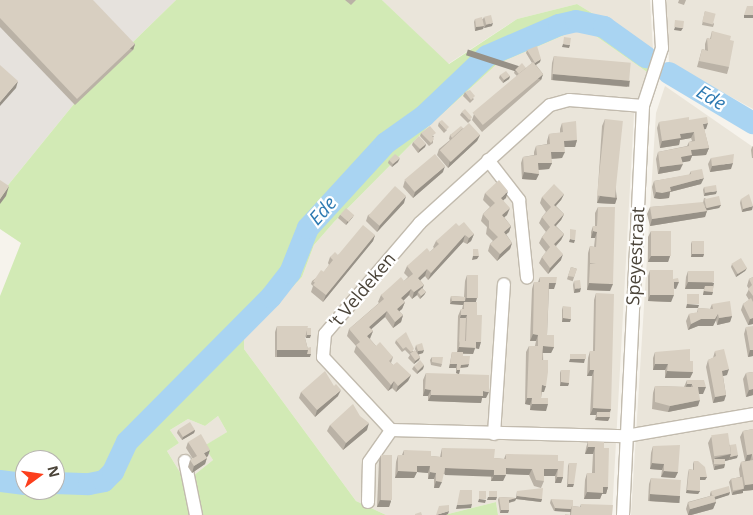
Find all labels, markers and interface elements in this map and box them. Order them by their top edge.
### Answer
water label: Ede [692,80,730,116]
water label: Ede [304,192,342,230]
street label: Speyestraat [622,206,648,306]
street label: 't Veldeken [324,248,400,332]
north arrow [15,450,65,500]
text: N [43,464,65,479]

